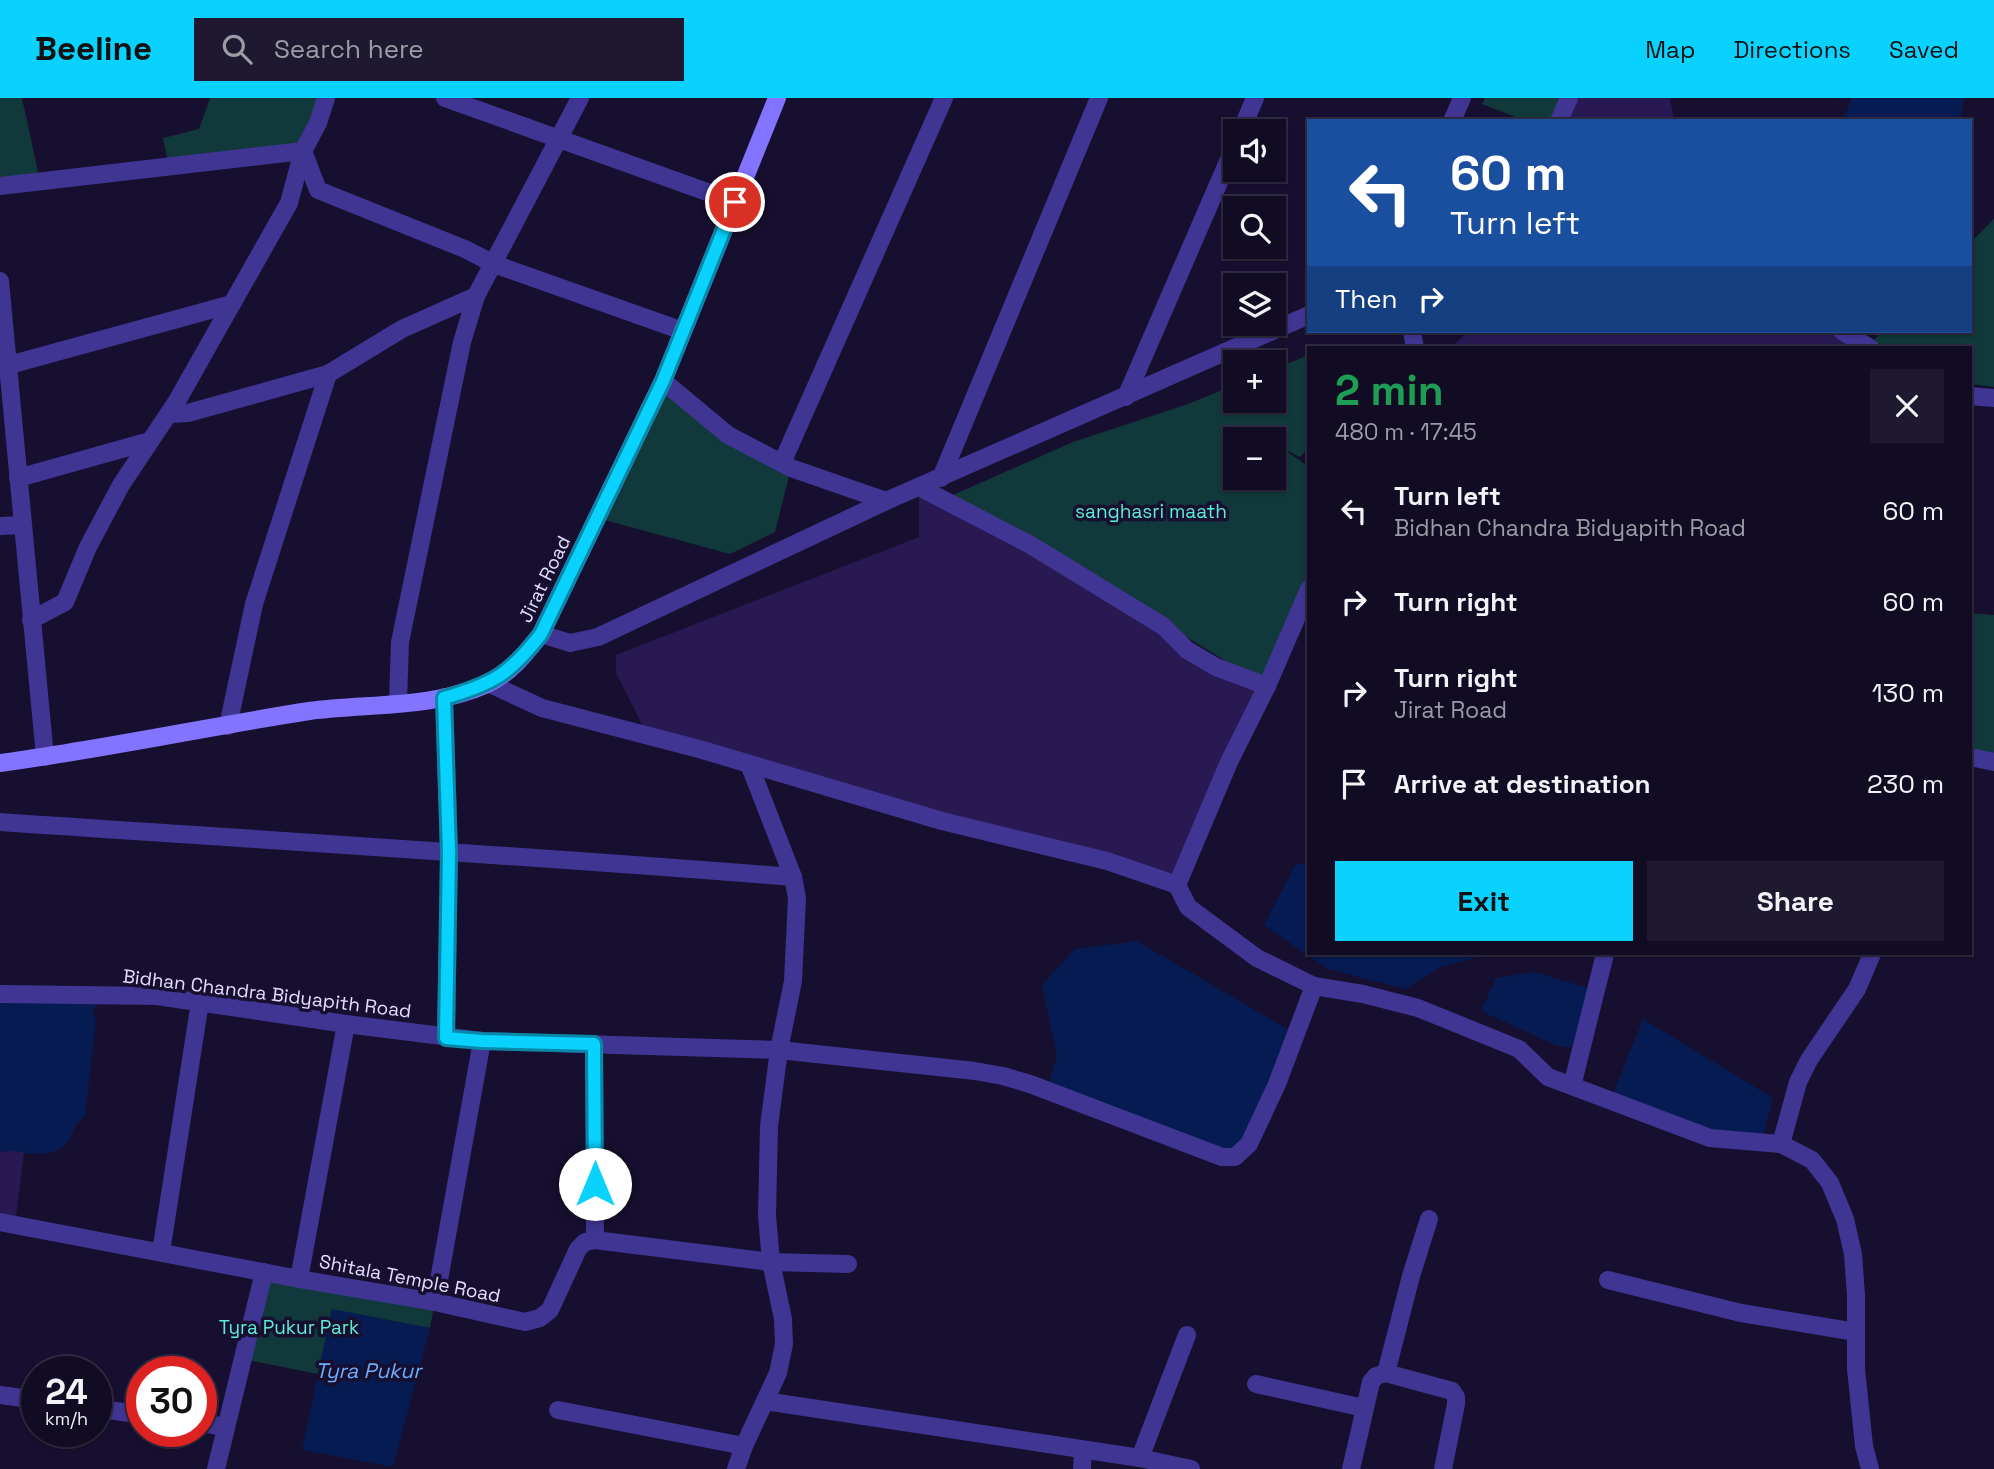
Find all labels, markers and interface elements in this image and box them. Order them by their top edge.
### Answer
search box [194,18,684,81]
text: Beeline [35,28,152,70]
icon: search [218,30,256,68]
text: Search here [274,32,424,66]
text: Map [1645,34,1695,65]
text: Directions [1733,34,1851,65]
text: Saved [1889,34,1959,65]
map controls [1223,119,1286,490]
button: sound [1223,119,1286,182]
text: 60 m [1450,142,1566,204]
icon: left [1335,147,1426,238]
pin [705,172,765,232]
icon: arrive [716,183,754,221]
button: search [1223,196,1286,259]
text: Turn left [1450,203,1580,243]
button: layers [1223,273,1286,336]
icon: right [1412,280,1450,318]
text: Then [1335,282,1398,316]
button: + [1223,350,1286,413]
text: 2 min [1335,364,1444,417]
button: close [1870,369,1944,443]
text: 480 m · 17:45 [1335,417,1477,447]
button: − [1223,427,1286,490]
text: Turn left [1394,479,1501,513]
icon: left [1335,492,1373,530]
text: 60 m [1882,494,1944,528]
park label: sanghasri maath [1075,499,1227,524]
text: Bidhan Chandra Bidyapith Road [1394,513,1746,543]
street label: Jirat Road [513,532,576,627]
icon: right [1335,583,1373,621]
text: Turn right [1394,585,1518,619]
text: 60 m [1882,585,1944,619]
text: Turn right [1394,661,1518,695]
icon: right [1335,674,1373,712]
text: 130 m [1872,676,1944,710]
text: Jirat Road [1394,695,1507,725]
icon: arrive [1335,765,1373,803]
text: Arrive at destination [1394,767,1651,801]
text: 230 m [1867,767,1944,801]
button: Exit [1335,861,1633,941]
button: Share [1647,861,1944,941]
street label: Bidhan Chandra Bidyapith Road [121,963,413,1024]
position arrow [558,1147,632,1221]
street label: Shitala Temple Road [317,1249,503,1308]
park label: Tyra Pukur Park [219,1315,359,1340]
speed limit sign: 30 [126,1356,217,1447]
water label: Tyra Pukur [315,1357,423,1384]
text: 24 [45,1370,88,1414]
text: km/h [45,1407,88,1430]

